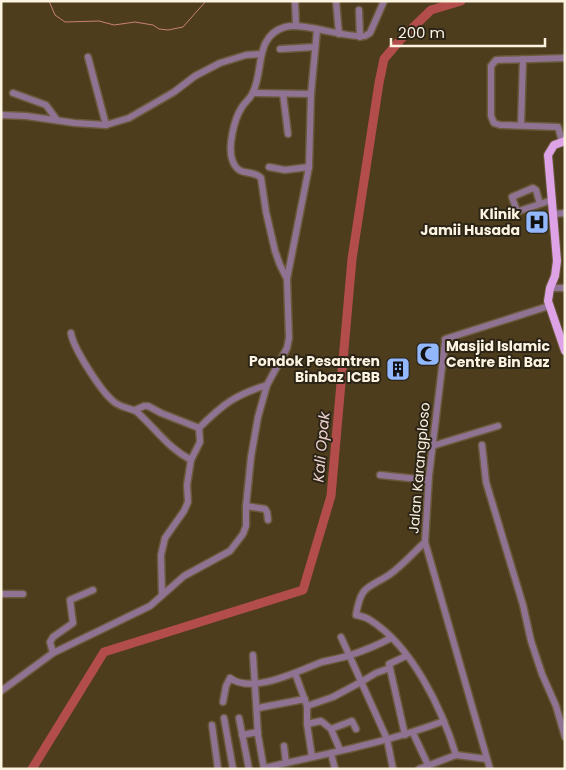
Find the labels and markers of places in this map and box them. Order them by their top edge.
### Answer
place label: Klinik Jamii Husada [420,204,520,240]
hospital icon: Klinik Jamii Husada [524,209,550,235]
place label: Masjid Islamic Centre Bin Baz [446,336,550,372]
mosque icon: Masjid Islamic Centre Bin Baz [415,341,441,367]
place label: Pondok Pesantren Binbaz ICBB [249,351,380,387]
building icon: Pondok Pesantren Binbaz ICBB [385,356,411,382]

